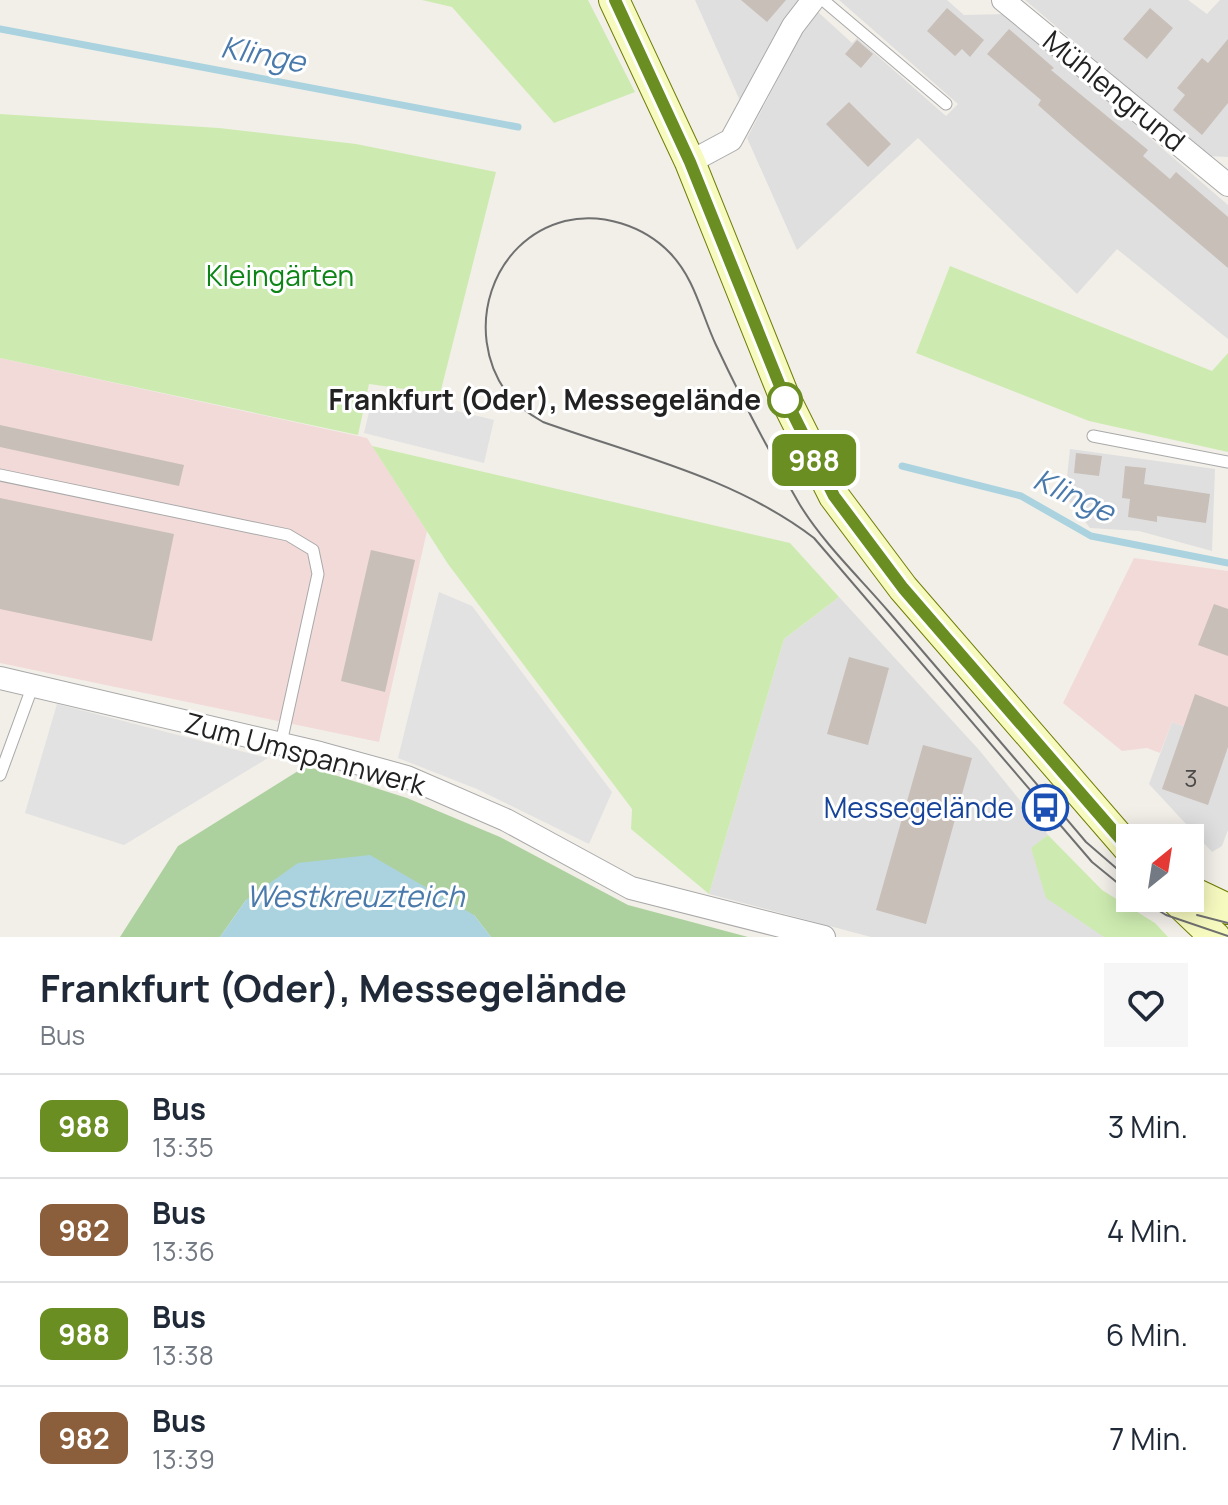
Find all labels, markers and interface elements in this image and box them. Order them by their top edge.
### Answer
street label: Mühlengrund [1036,21,1194,159]
water label: Klinge [218,25,310,82]
park label: Kleingärten [206,256,354,294]
place label: Frankfurt (Oder), Messegelände [329,380,761,418]
marker: Frankfurt (Oder), Messegelände [768,383,802,417]
line badge: 988 [768,434,860,486]
text: 988 [788,441,840,479]
water label: Klinge [1027,458,1123,532]
street label: Zum Umspannwerk [181,703,431,804]
house number: 3 [1184,761,1198,794]
bus stop icon: Messegelände [1021,784,1069,832]
place label: Messegelände [824,788,1014,826]
north arrow [1116,824,1204,912]
map controls [1116,824,1204,912]
water label: Westkreuzteich [246,875,465,916]
text: Frankfurt (Oder), Messegelände [40,961,627,1013]
button: heart [1104,963,1188,1047]
text: Bus [40,1017,85,1053]
text: Bus [152,1088,206,1129]
text: 3 Min. [1108,1106,1188,1147]
text: 988 [58,1107,110,1145]
text: 13:35 [152,1129,214,1165]
text: Bus [152,1192,206,1233]
text: 4 Min. [1107,1210,1188,1251]
text: 982 [58,1211,110,1249]
text: 13:36 [152,1233,215,1269]
text: Bus [152,1296,206,1337]
text: 6 Min. [1106,1314,1188,1355]
text: 988 [58,1315,110,1353]
text: 13:38 [152,1337,214,1373]
text: Bus [152,1400,206,1441]
text: 7 Min. [1109,1418,1188,1459]
text: 982 [58,1419,110,1457]
text: 13:39 [152,1441,215,1477]

